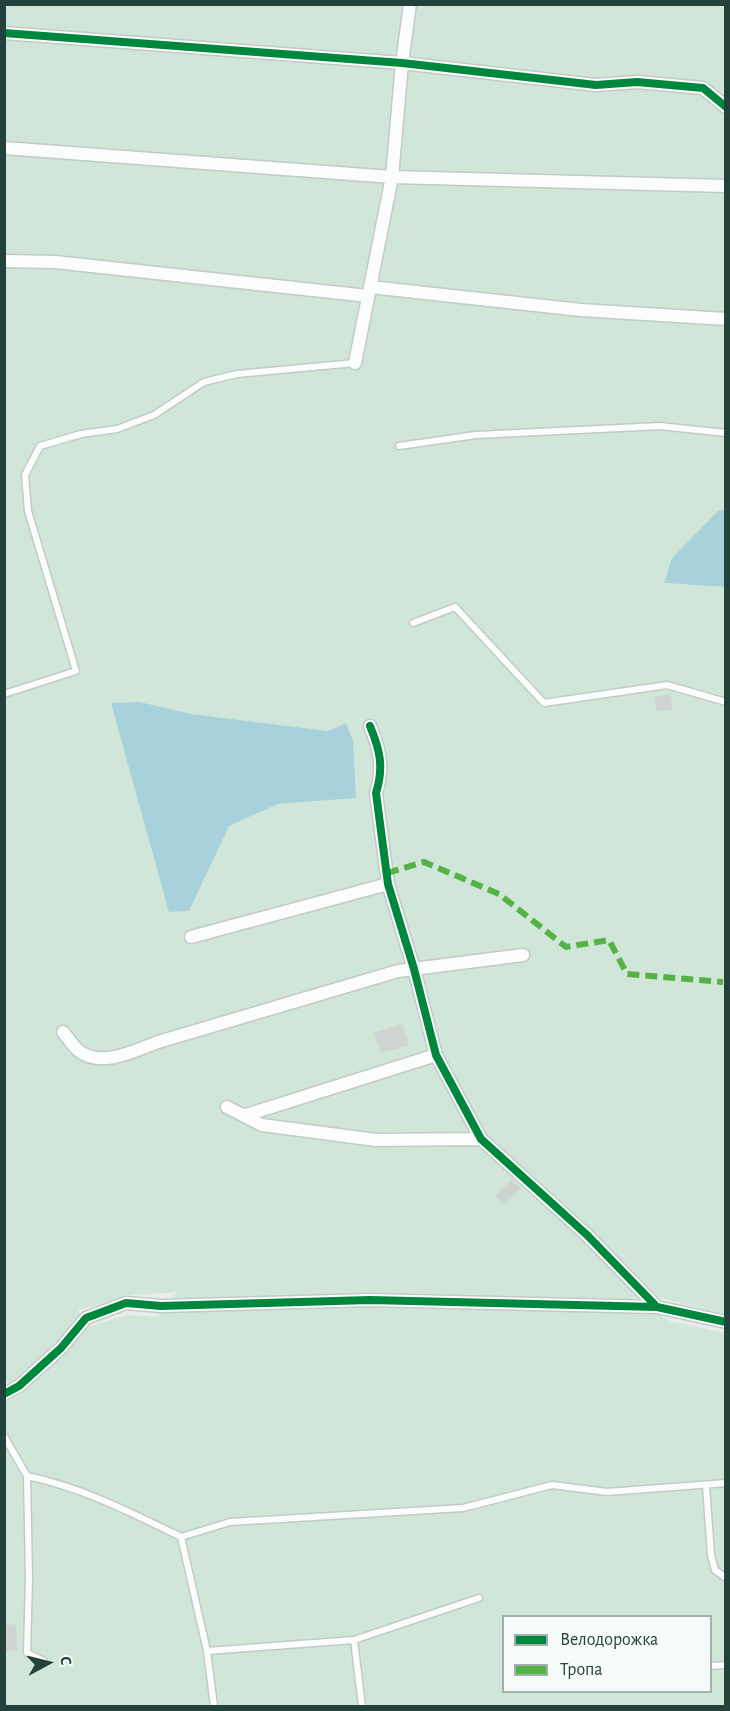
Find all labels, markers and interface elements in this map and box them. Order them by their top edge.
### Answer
legend [502,1615,712,1693]
text: Велодорожка [560,1631,658,1649]
north arrow [18,1633,78,1693]
text: С [57,1655,74,1666]
text: Тропа [560,1661,603,1679]

